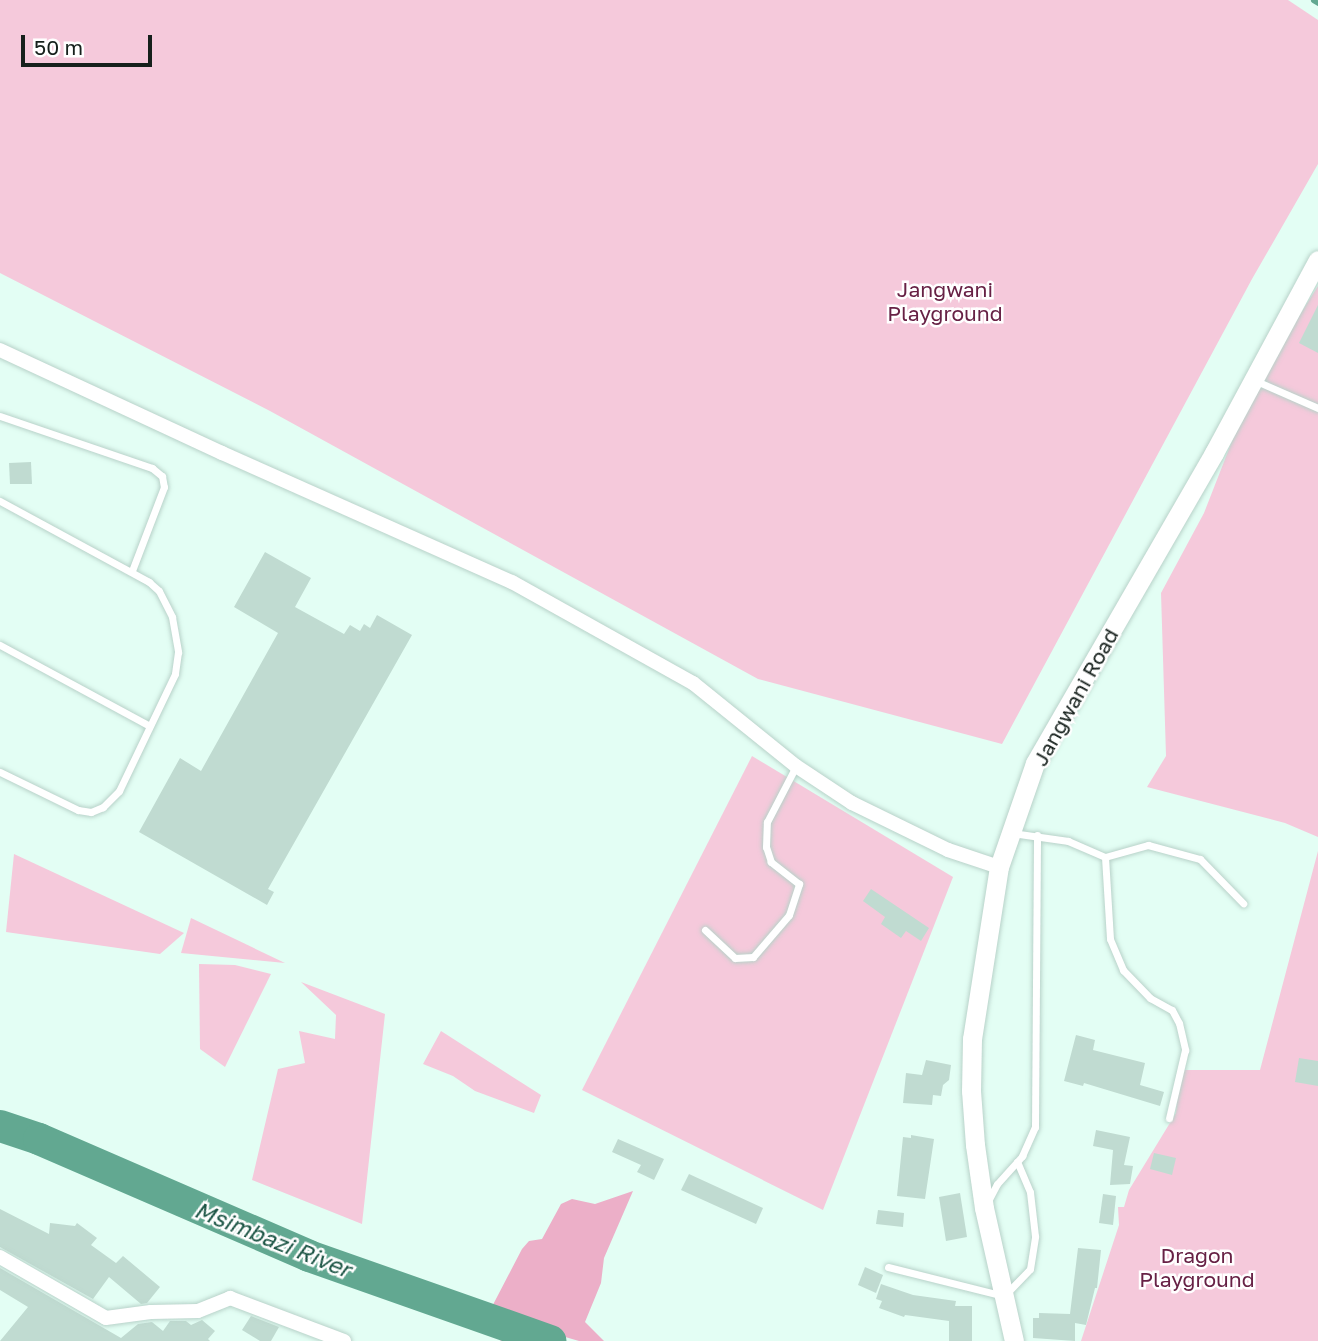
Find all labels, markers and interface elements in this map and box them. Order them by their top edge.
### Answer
scale bar [24,21,156,65]
text: 50 m [34,34,83,60]
park label: Jangwani Playground [887,276,1003,326]
street label: Jangwani Road [1027,624,1123,770]
water label: Msimbazi River [191,1195,355,1283]
park label: Dragon Playground [1139,1242,1255,1292]

